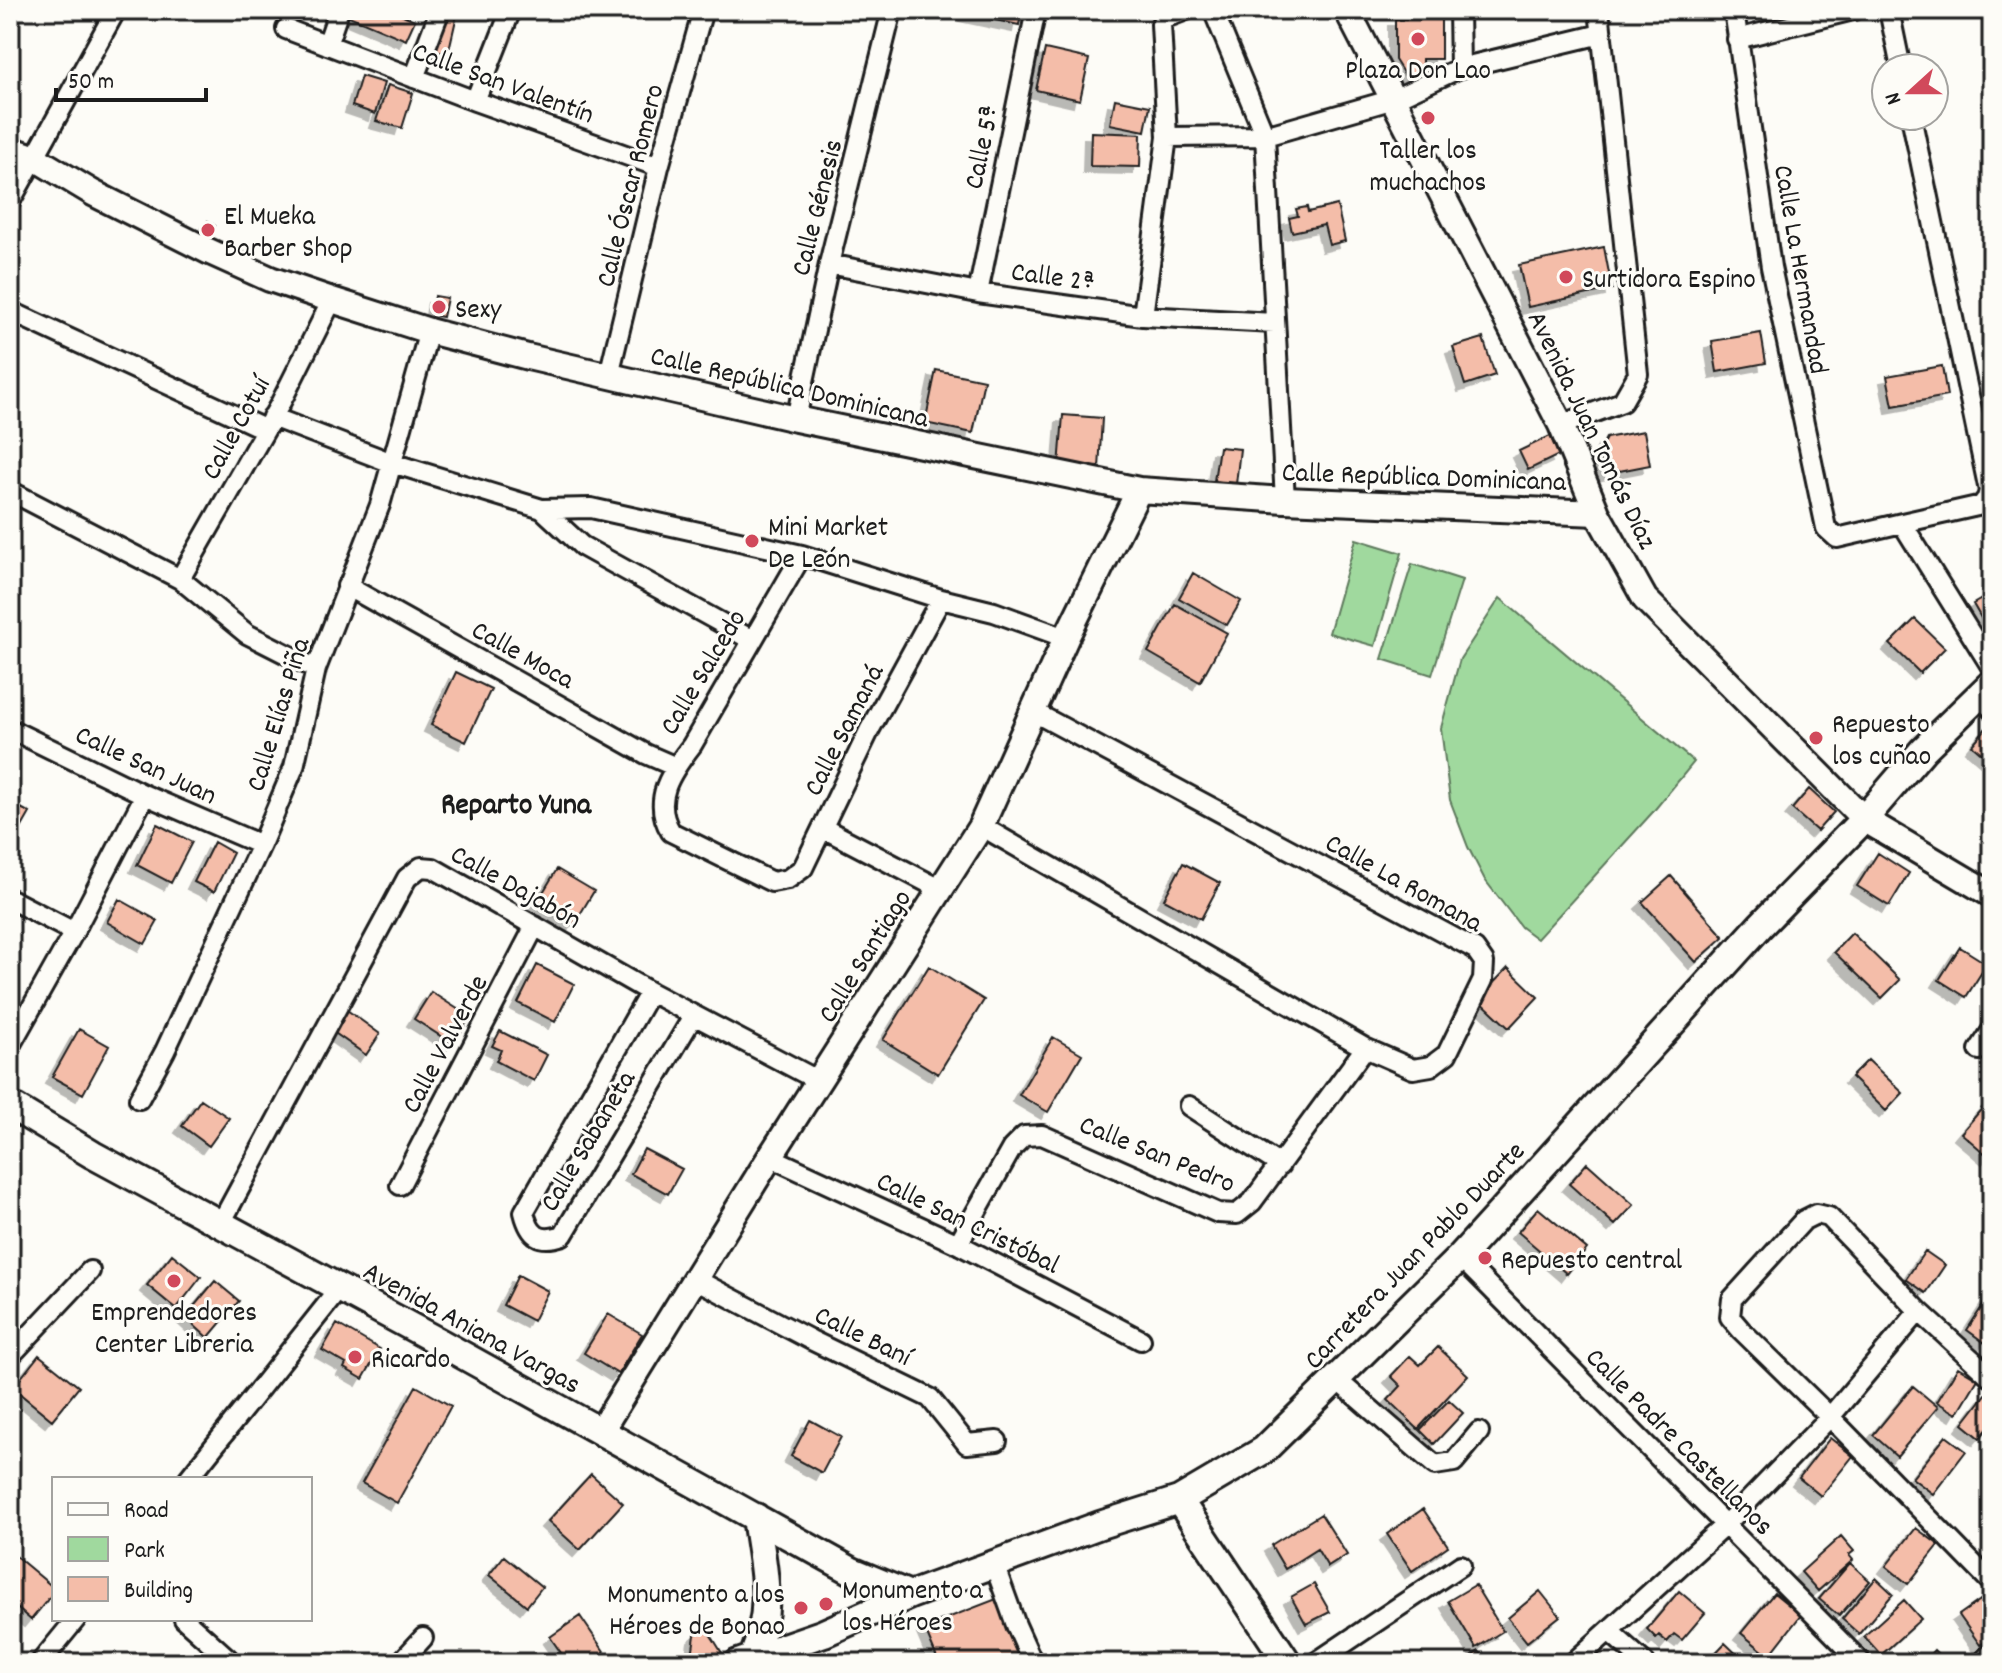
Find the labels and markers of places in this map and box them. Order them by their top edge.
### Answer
marker: Plaza Don Lao [1409,30,1427,48]
place label: Plaza Don Lao [1345,53,1491,93]
marker: Taller los muchachos [1419,109,1437,127]
place label: Taller los muchachos [1370,133,1486,205]
place label: El Mueka Barber Shop [224,199,353,271]
marker: El Mueka Barber Shop [199,221,217,239]
place label: Surtidora Espino [1582,262,1756,302]
marker: Surtidora Espino [1557,268,1575,286]
place label: Sexy [455,292,502,332]
marker: Sexy [430,298,448,316]
place label: Mini Market De León [768,510,888,582]
marker: Mini Market De León [743,532,761,550]
place label: Repuesto los cuñao [1832,707,1931,779]
marker: Repuesto los cuñao [1807,729,1825,747]
place label: Repuesto central [1501,1243,1683,1283]
marker: Repuesto central [1476,1249,1494,1267]
marker: Emprendedores Center Libreria [165,1272,183,1290]
place label: Emprendedores Center Libreria [91,1295,257,1367]
place label: Ricardo [371,1342,450,1382]
marker: Ricardo [346,1348,364,1366]
place label: Monumento a los Héroes [842,1573,984,1645]
place label: Monumento a los Héroes de Bonao [607,1577,785,1649]
marker: Monumento a los Héroes [817,1595,835,1613]
marker: Monumento a los Héroes de Bonao [792,1599,810,1617]

